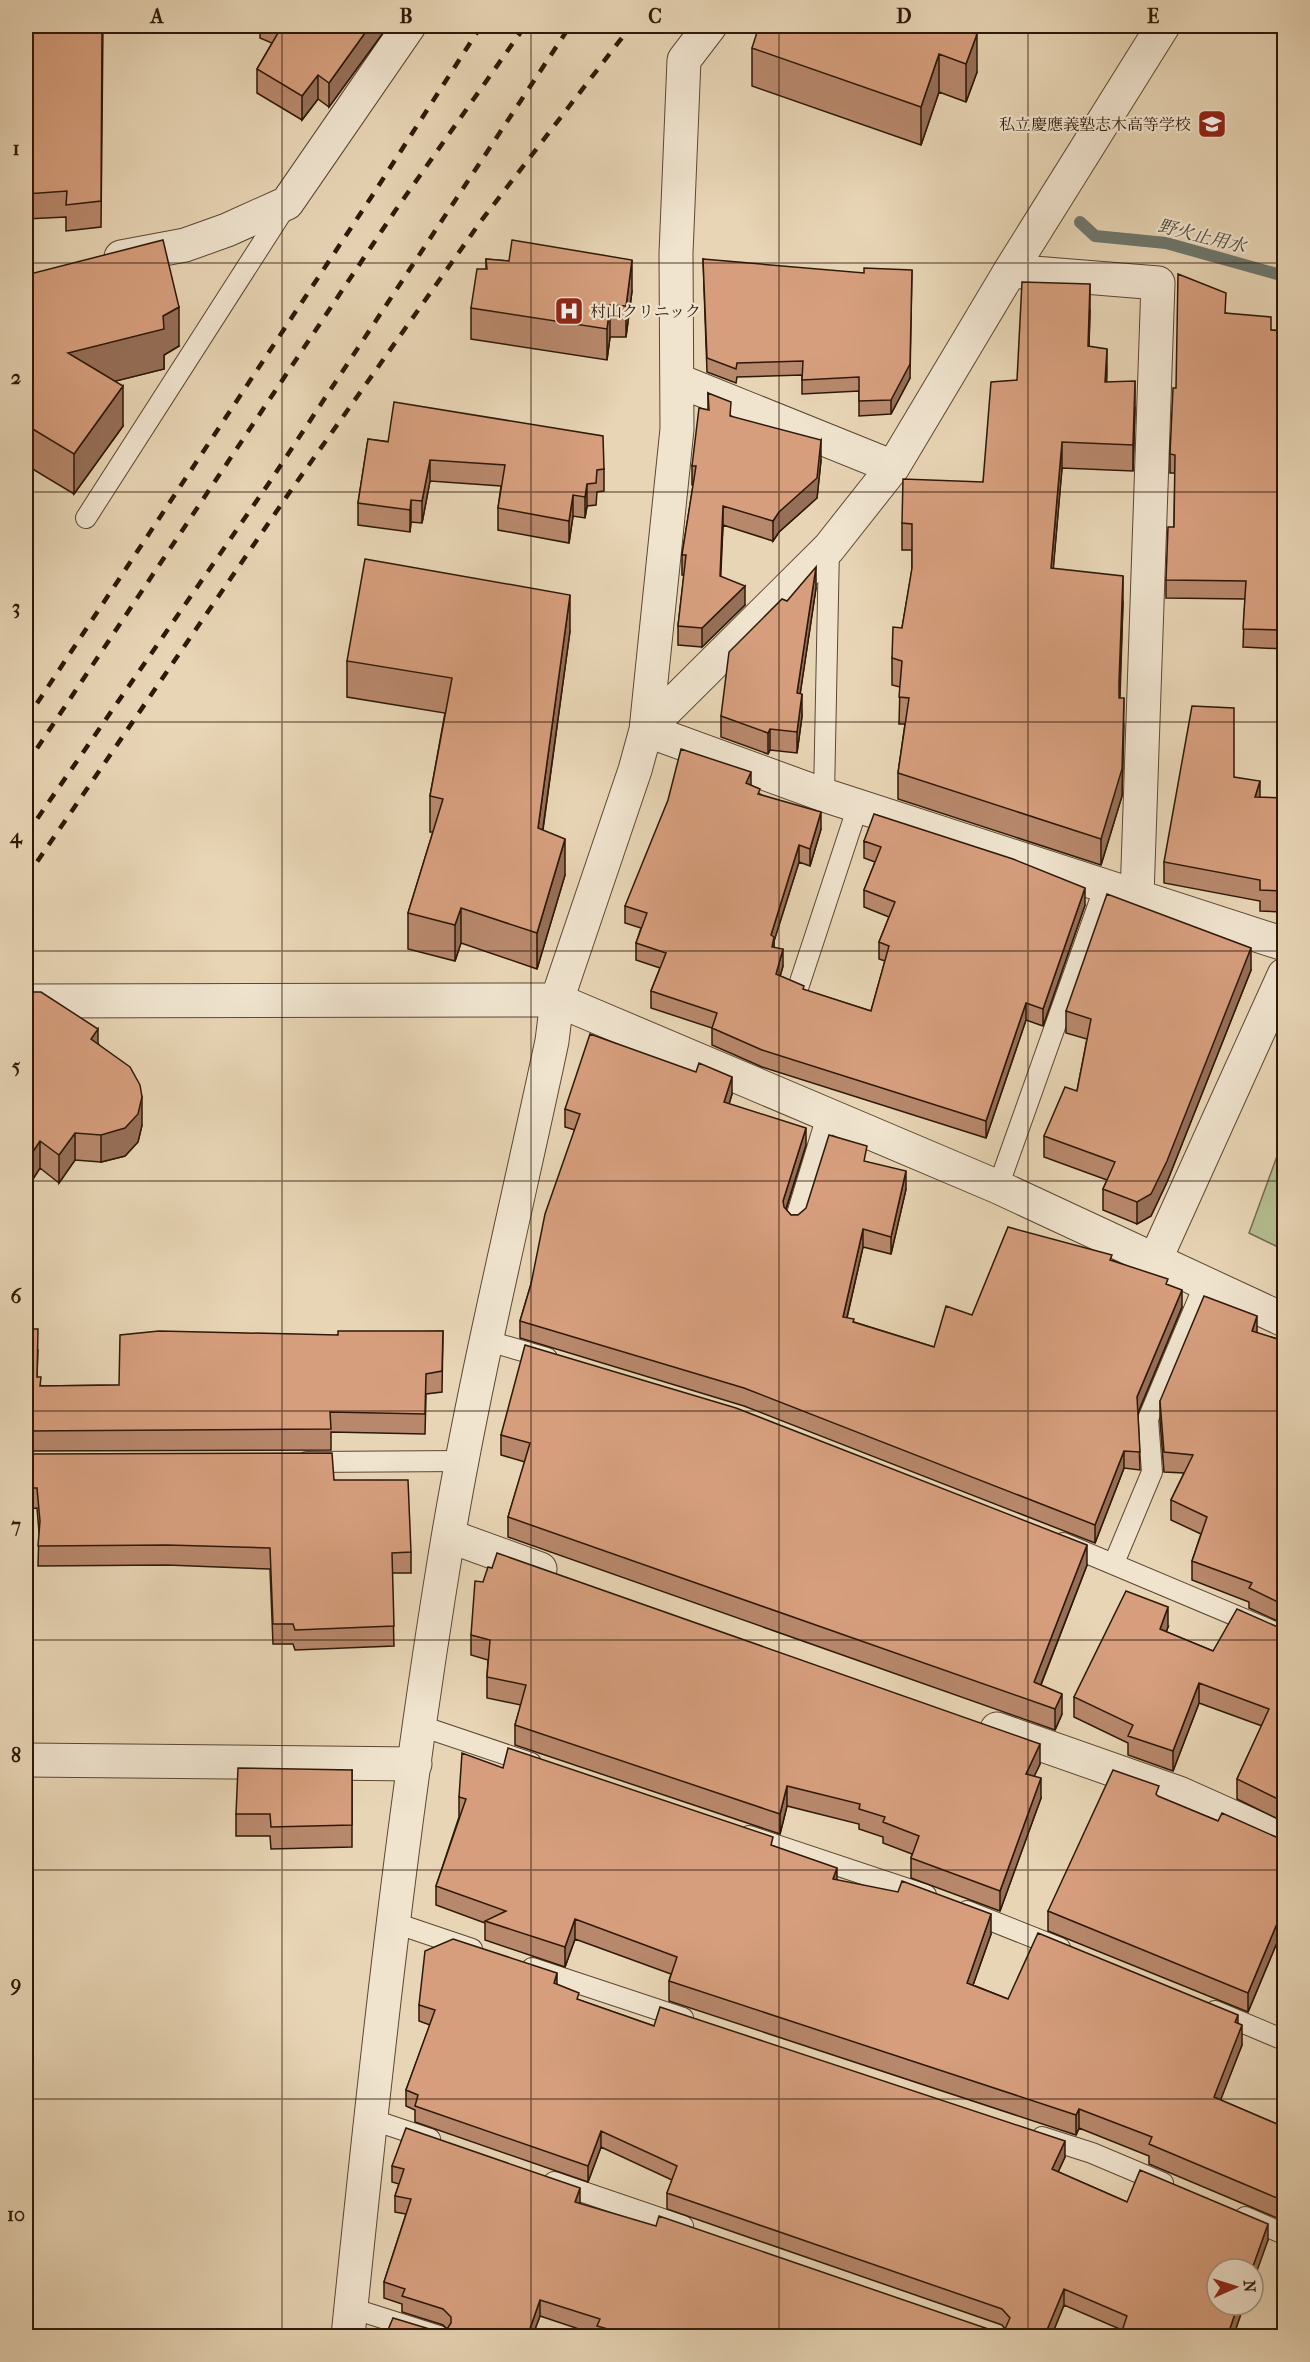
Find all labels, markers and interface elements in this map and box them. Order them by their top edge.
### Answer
text: A [149,5,165,28]
text: B [399,5,413,28]
text: C [648,5,662,28]
text: D [896,5,912,28]
text: E [1147,5,1159,28]
school or university icon: 私立慶應義塾志木高等学校 [1196,108,1228,140]
place label: 私立慶應義塾志木高等学校 [999,115,1191,134]
text: 1 [12,137,20,160]
water label: 野火止用水 [1156,215,1250,258]
hospital icon: 村山クリニック [553,295,585,327]
place label: 村山クリニック [590,302,701,321]
text: 2 [11,366,21,389]
text: 3 [12,596,20,619]
text: 4 [9,825,23,849]
text: 5 [12,1055,21,1078]
text: 6 [11,1285,23,1308]
text: 7 [10,1514,21,1537]
text: 8 [11,1744,21,1767]
text: 9 [10,1973,21,1996]
text: 10 [7,2203,25,2226]
north arrow [1205,2257,1265,2317]
text: N [1240,2280,1259,2294]

